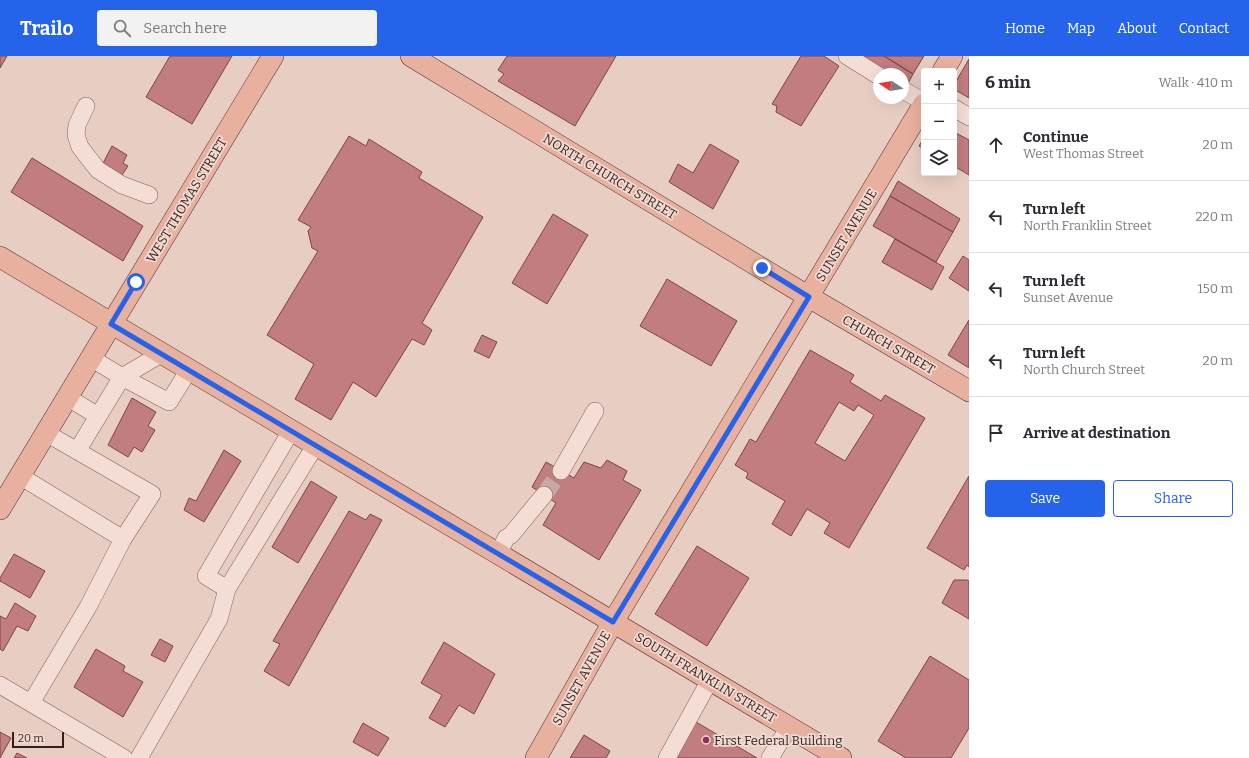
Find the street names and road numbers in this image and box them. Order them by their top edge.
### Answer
street label: NORTH CHURCH STREET [540,131,679,222]
street label: WEST THOMAS STREET [143,135,230,265]
street label: SUNSET AVENUE [813,186,880,284]
street label: CHURCH STREET [840,312,938,377]
street label: SUNSET AVENUE [549,628,614,728]
street label: SOUTH FRANKLIN STREET [633,629,779,726]

